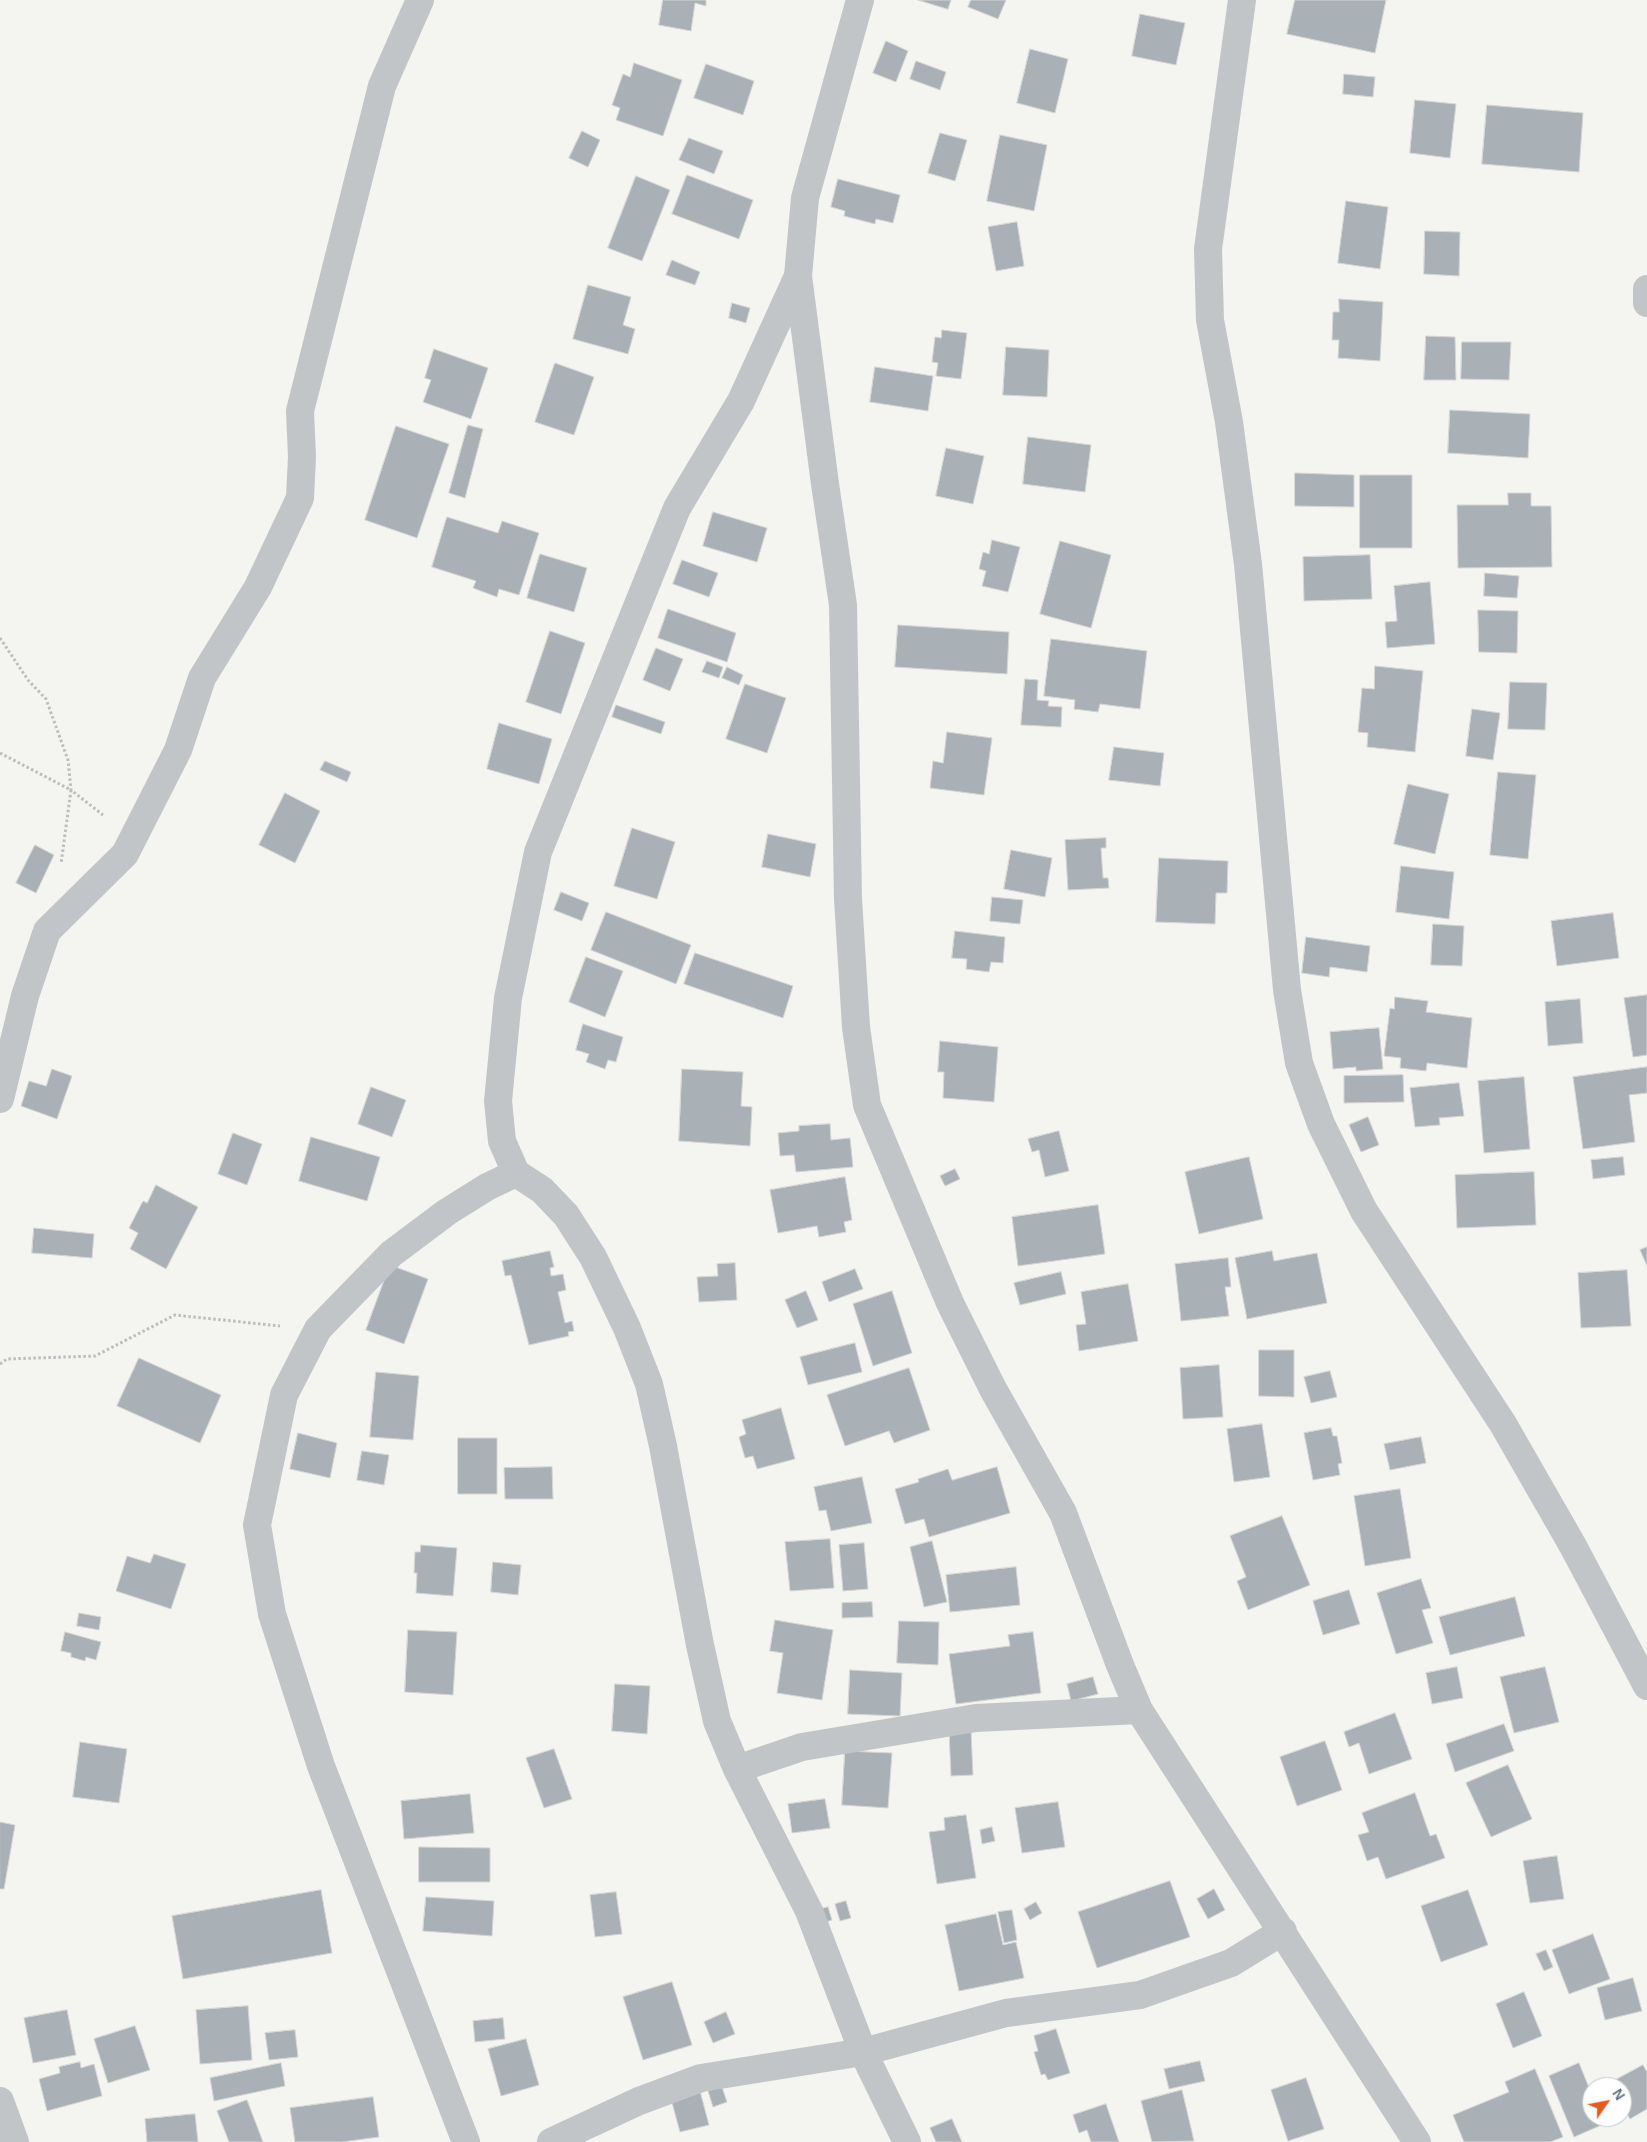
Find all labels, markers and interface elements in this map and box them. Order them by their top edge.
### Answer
north arrow [1582,2077,1632,2127]
text: N [1609,2086,1628,2103]

